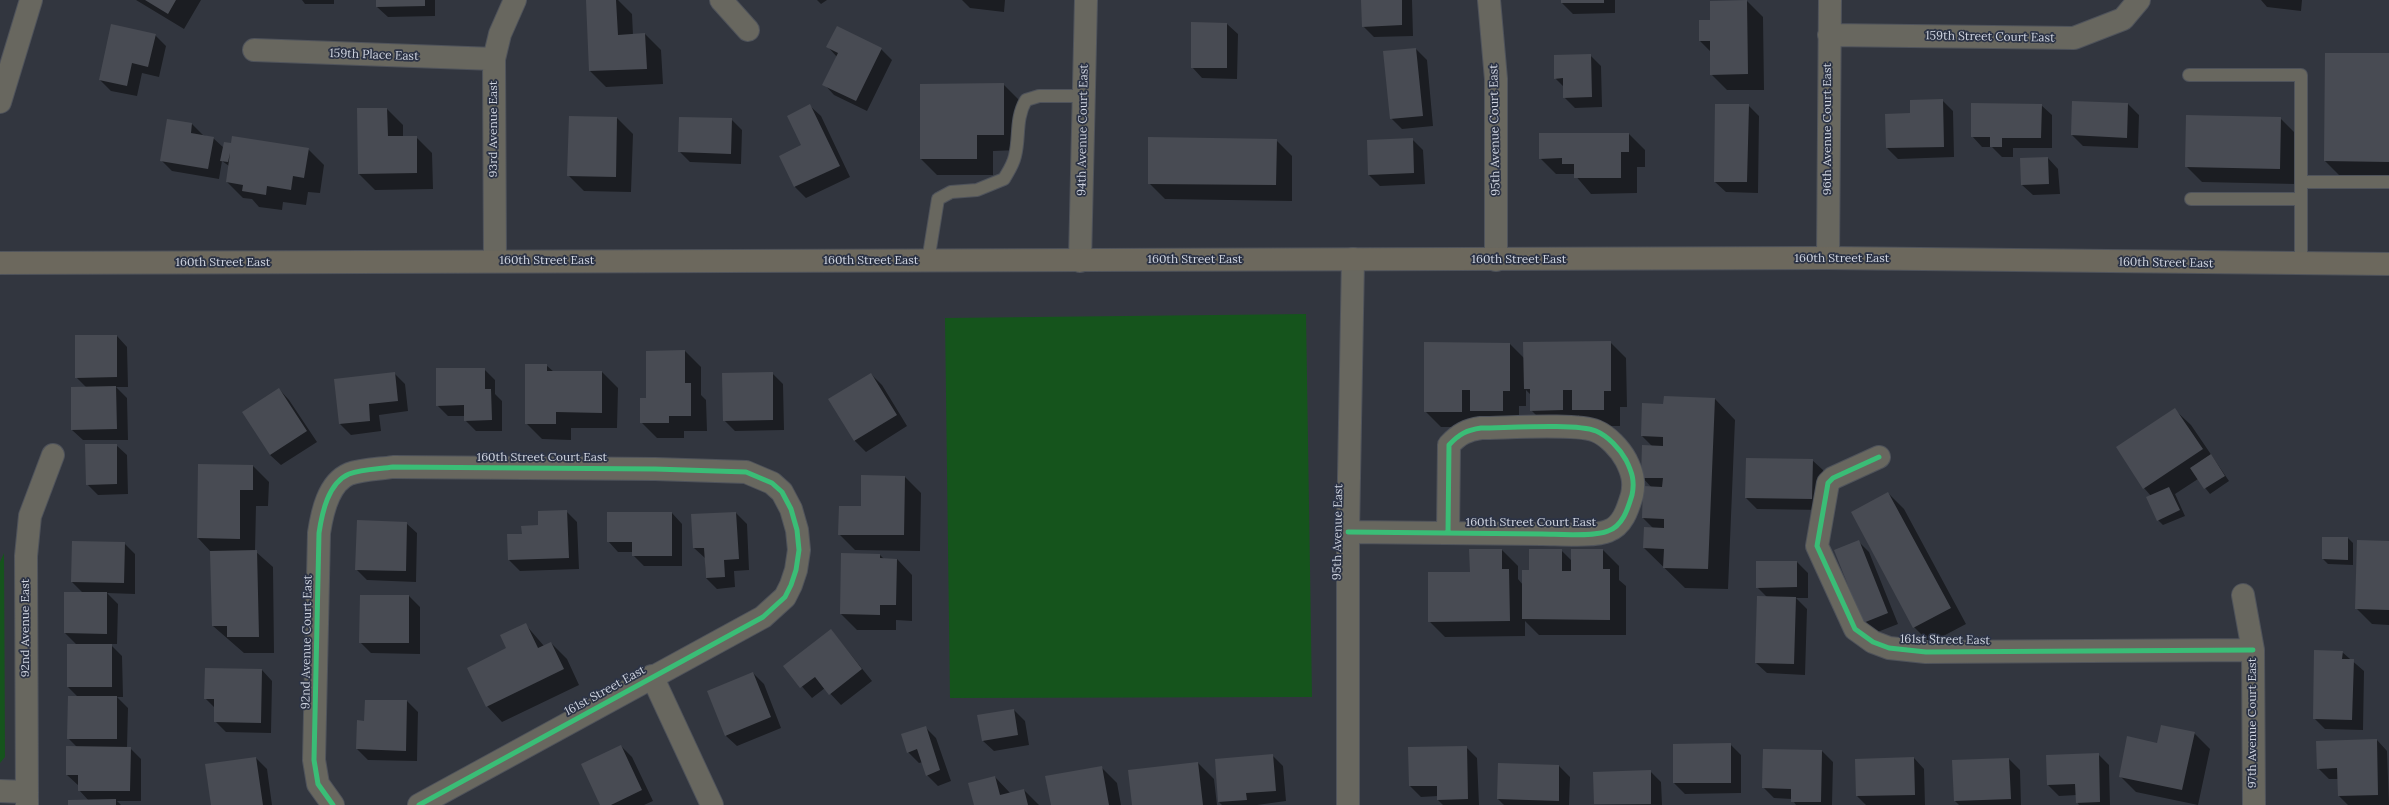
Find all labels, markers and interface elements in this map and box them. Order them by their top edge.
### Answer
street label: 159th Street Court East [1925,29,2055,45]
street label: 159th Place East [329,46,419,64]
street label: 96th Avenue Court East [1821,63,1835,195]
street label: 94th Avenue Court East [1075,64,1091,196]
street label: 95th Avenue Court East [1487,64,1503,196]
street label: 93rd Avenue East [487,81,501,177]
street label: 160th Street East [1795,252,1889,266]
street label: 160th Street East [1148,253,1242,267]
street label: 160th Street East [1472,253,1566,267]
street label: 160th Street East [500,254,594,268]
street label: 160th Street East [824,254,918,268]
street label: 160th Street East [2118,255,2214,271]
street label: 160th Street East [176,256,270,270]
street label: 160th Street Court East [477,451,607,465]
street label: 95th Avenue East [1330,484,1346,580]
street label: 160th Street Court East [1466,516,1596,530]
street label: 92nd Avenue Court East [299,575,315,709]
street label: 92nd Avenue East [19,579,33,677]
street label: 161st Street East [1900,632,1990,648]
street label: 97th Avenue Court East [2246,658,2260,788]
street label: 161st Street East [562,663,648,719]

